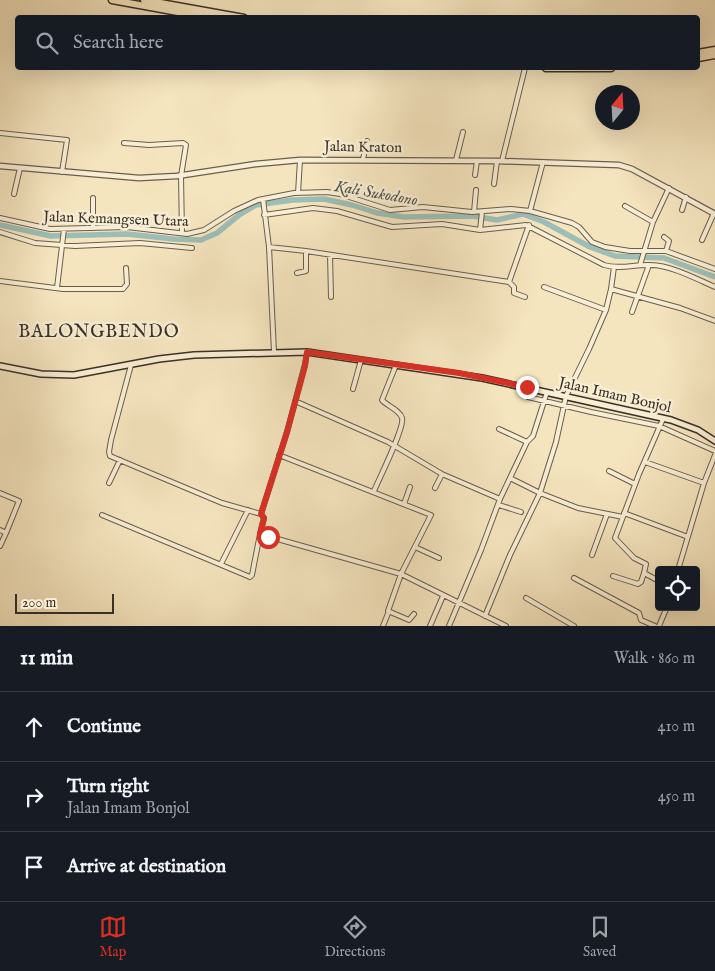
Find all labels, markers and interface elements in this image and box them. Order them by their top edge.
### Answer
search box [15,15,700,70]
icon: search [33,29,61,57]
text: Search here [73,31,164,55]
north arrow [595,85,640,130]
street label: Jalan Kraton [322,137,402,157]
water label: Kali Sukodono [332,177,419,211]
street label: Jalan Kemangsen Utara [41,207,189,231]
district label: BALONGBENDO [18,321,180,344]
street label: Jalan Imam Bonjol [555,372,674,417]
route end [516,376,539,399]
route start [257,526,280,549]
map controls [655,566,700,611]
button: locate [655,566,700,611]
scale bar [15,591,114,614]
text: 200 m [22,594,56,612]
text: 11 min [20,645,73,672]
text: Walk · 860 m [614,649,695,669]
icon: ahead [20,713,48,741]
text: Continue [67,715,141,739]
text: 410 m [658,717,695,737]
text: Turn right [67,775,149,799]
icon: right [20,783,48,811]
text: 450 m [658,787,695,807]
text: Jalan Imam Bonjol [67,799,190,819]
icon: arrive [20,853,48,881]
text: Arrive at destination [67,855,226,879]
tab: Map [99,913,127,961]
tab: Directions [324,913,385,961]
tab: Saved [583,913,616,961]

